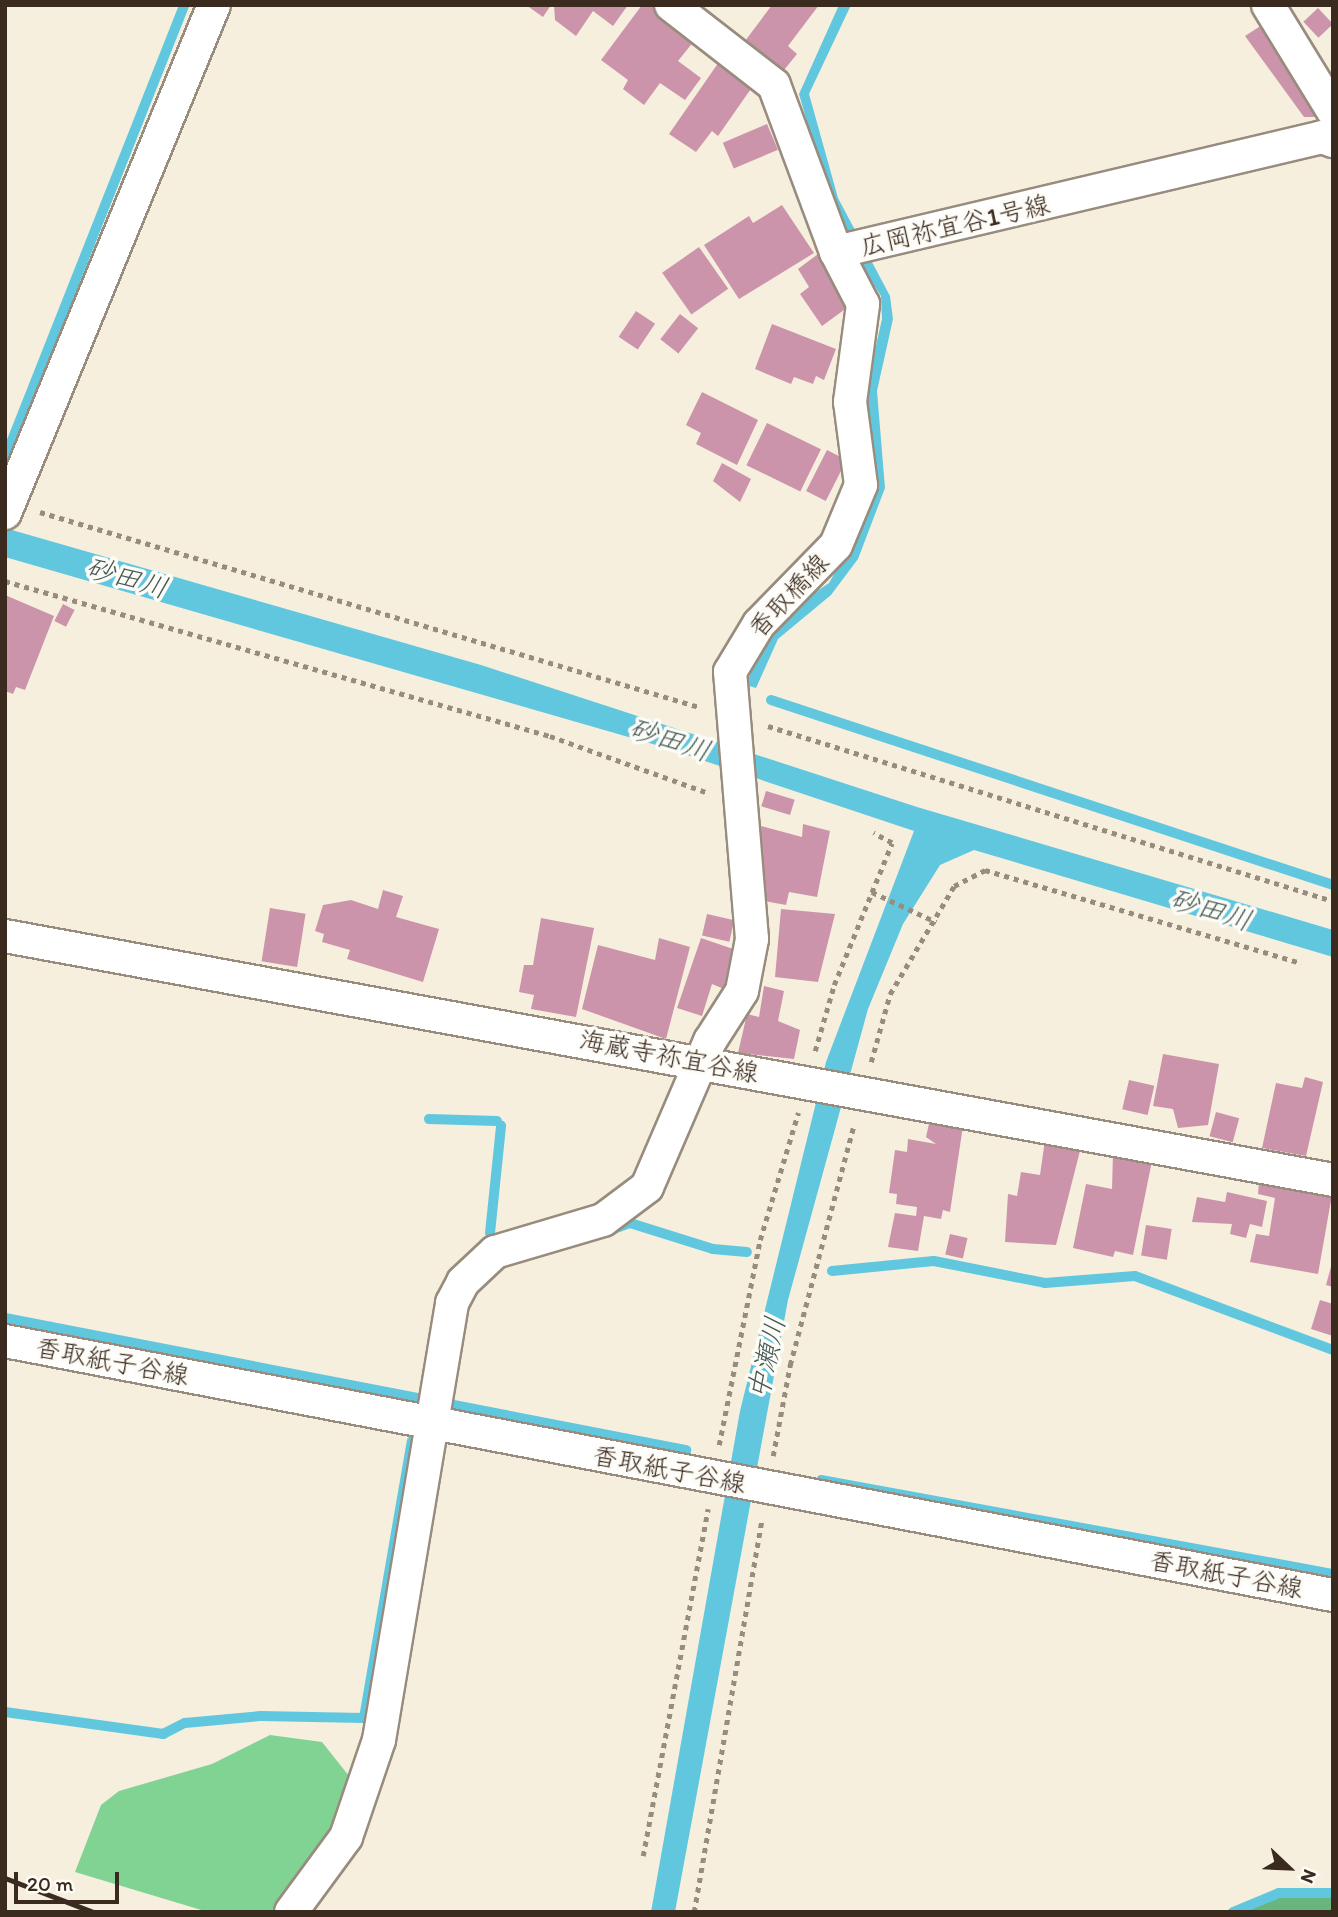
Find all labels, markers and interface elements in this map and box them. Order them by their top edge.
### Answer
street label: 広岡祢宜谷1号線 [857,189,1053,263]
street label: 香取橋線 [742,547,836,645]
water label: 砂田川 [82,549,172,605]
water label: 砂田川 [625,710,715,768]
water label: 砂田川 [1166,881,1256,937]
street label: 海蔵寺祢宜谷線 [577,1024,761,1090]
water label: 中瀬川 [740,1313,792,1403]
street label: 香取紙子谷線 [32,1332,192,1392]
street label: 香取紙子谷線 [589,1440,749,1500]
street label: 香取紙子谷線 [1146,1545,1306,1605]
north arrow [1254,1833,1324,1903]
scale bar [18,1857,122,1901]
text: N [1296,1866,1322,1887]
text: 20 m [27,1871,73,1896]

